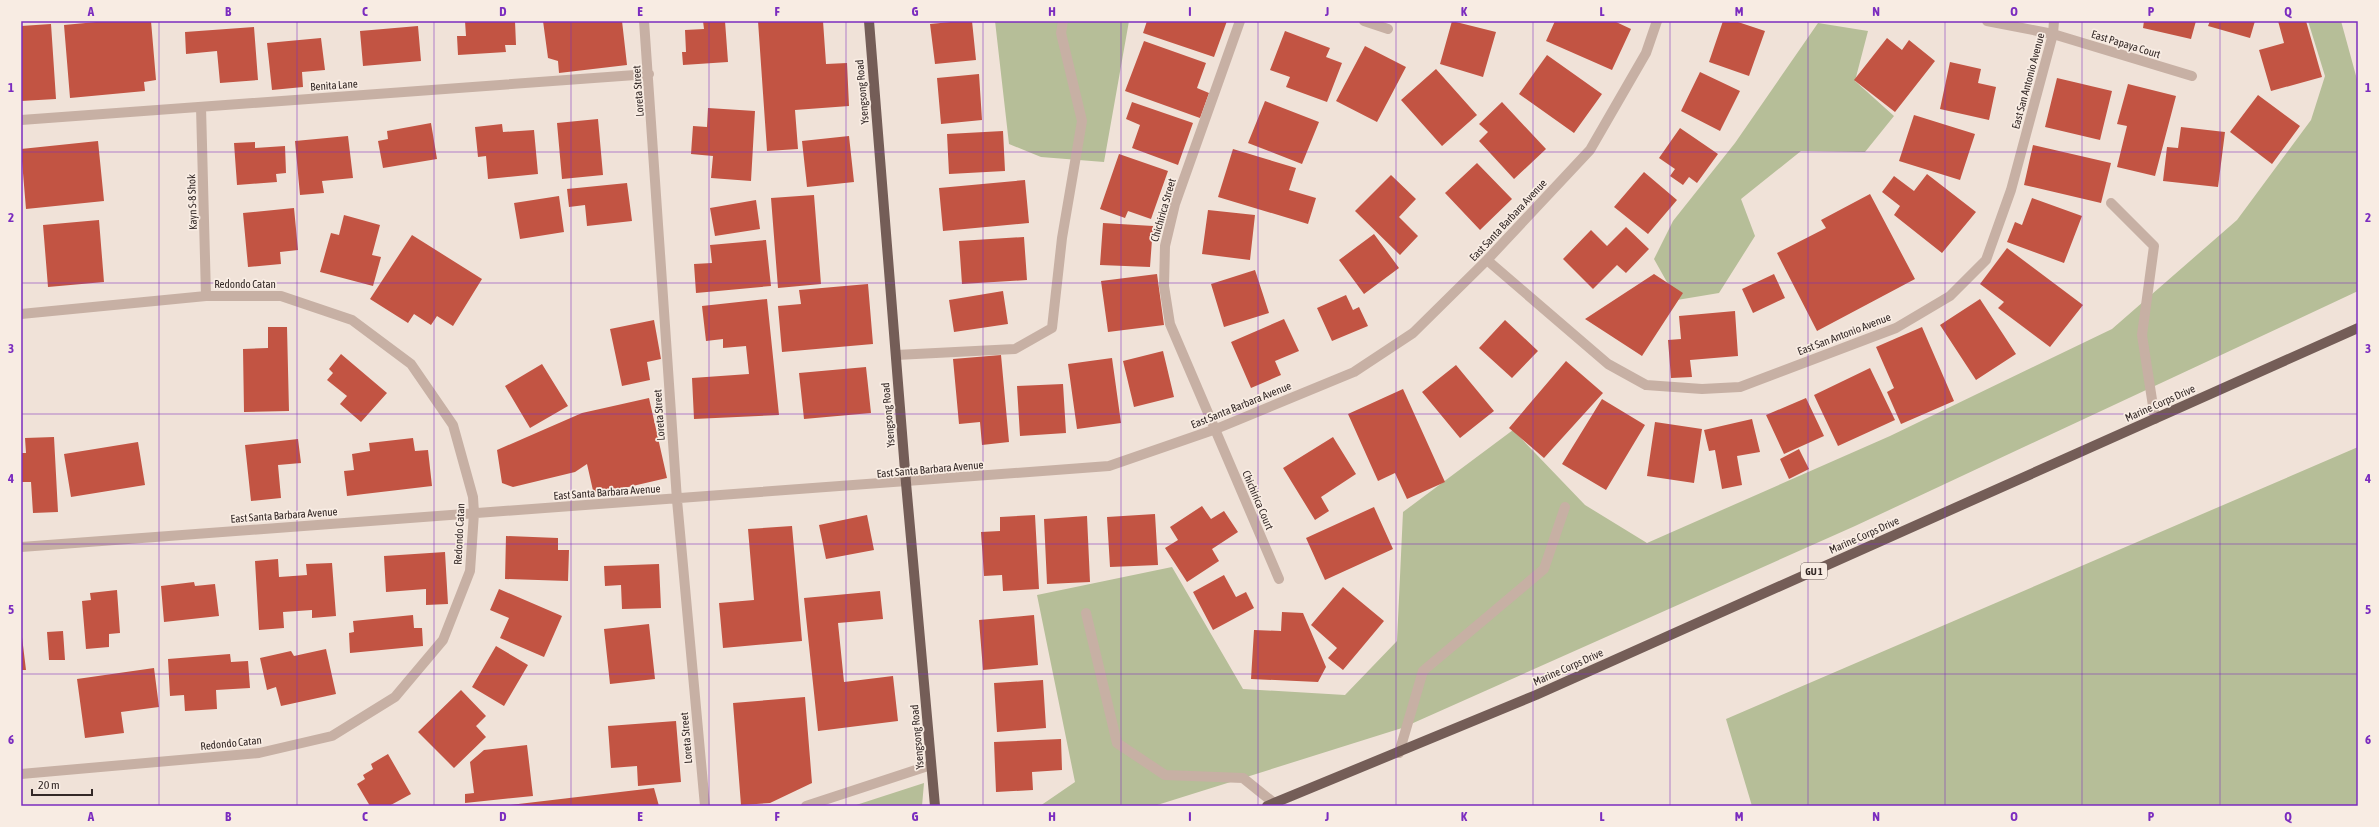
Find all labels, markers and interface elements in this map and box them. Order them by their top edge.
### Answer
text: A [87,4,95,19]
text: B [225,4,232,19]
text: C [362,4,368,19]
text: D [499,4,507,19]
text: E [637,4,643,19]
text: F [774,4,780,19]
text: G [912,4,919,19]
text: H [1048,4,1056,19]
text: I [1188,4,1192,19]
text: J [1324,4,1329,19]
text: K [1461,4,1468,19]
text: L [1599,4,1605,19]
text: M [1735,4,1744,19]
text: N [1872,4,1880,19]
text: O [2010,4,2018,19]
text: P [2148,4,2155,19]
text: Q [2284,4,2292,19]
street label: East Papaya Court [2090,28,2162,60]
street label: East San Antonio Avenue [2009,32,2047,130]
street label: Ysengsong Road [853,59,871,125]
street label: Loreta Street [630,65,646,117]
street label: Benita Lane [310,77,358,93]
text: 1 [8,80,14,95]
text: 1 [2365,80,2371,95]
street label: Kayn S-8 Shok [185,174,199,230]
street label: Chichirica Street [1148,177,1178,243]
street label: East Santa Barbara Avenue [1467,177,1549,263]
text: 2 [8,210,14,225]
text: 2 [2365,210,2371,225]
street label: Redondo Catan [214,278,276,290]
street label: East San Antonio Avenue [1796,311,1892,357]
text: 3 [8,341,14,356]
text: 3 [2365,341,2371,356]
street label: East Santa Barbara Avenue [1189,379,1293,431]
street label: Ysengsong Road [879,382,897,448]
street label: Marine Corps Drive [2123,382,2197,424]
street label: Loreta Street [651,389,667,441]
street label: East Santa Barbara Avenue [876,458,984,480]
street label: Chichirica Court [1240,469,1276,531]
text: 4 [7,471,14,486]
text: 4 [2364,471,2371,486]
street label: East Santa Barbara Avenue [553,482,661,502]
street label: Redondo Catan [451,503,467,565]
street label: East Santa Barbara Avenue [230,505,338,525]
street label: Marine Corps Drive [1827,514,1901,556]
road number: GU 1 [1801,563,1827,579]
text: 5 [8,602,14,617]
text: 5 [2365,602,2371,617]
street label: Marine Corps Drive [1531,646,1605,688]
street label: Ysengsong Road [908,704,926,770]
street label: Loreta Street [678,712,694,764]
text: 6 [8,732,14,747]
text: 6 [2365,732,2371,747]
street label: Redondo Catan [200,734,262,752]
scale bar [32,771,92,797]
text: 20 m [38,778,60,792]
text: A [87,809,95,824]
text: B [225,809,232,824]
text: C [362,809,368,824]
text: D [499,809,507,824]
text: E [637,809,643,824]
text: F [774,809,780,824]
text: G [912,809,919,824]
text: H [1048,809,1056,824]
text: I [1188,809,1192,824]
text: J [1324,809,1329,824]
text: K [1461,809,1468,824]
text: L [1599,809,1605,824]
text: M [1735,809,1744,824]
text: N [1872,809,1880,824]
text: O [2010,809,2018,824]
text: P [2148,809,2155,824]
text: Q [2284,809,2292,824]

